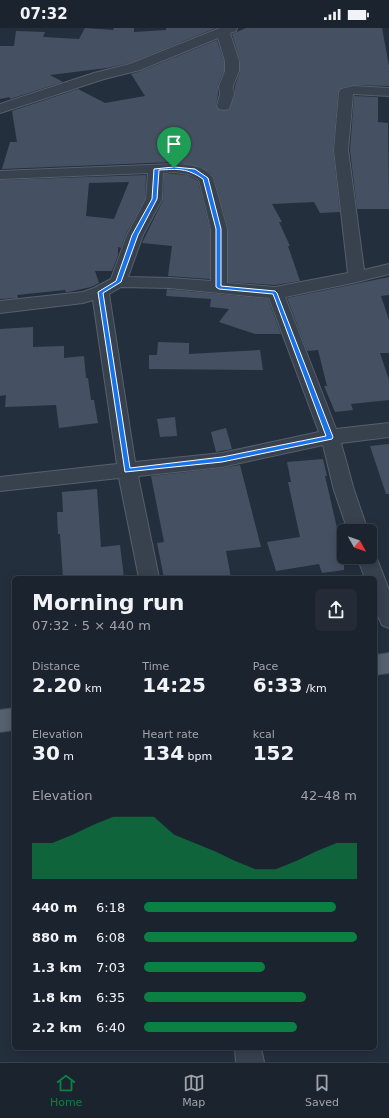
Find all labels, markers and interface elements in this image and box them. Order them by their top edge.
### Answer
text: 07:32 [20,5,68,23]
pin [157,127,191,168]
icon: arrive [163,133,185,155]
north arrow [337,524,377,564]
map controls [337,524,377,564]
button: share [315,589,357,631]
text: Morning run [32,590,184,615]
text: 07:32 · 5 × 440 m [32,618,151,633]
text: Distance [32,660,80,673]
text: Time [142,660,169,673]
text: Pace [253,660,278,673]
text: 2.20 [32,673,81,697]
text: 14:25 [142,673,206,697]
text: 6:33 [253,673,302,697]
text: km [81,682,102,695]
text: /km [302,682,327,695]
text: Elevation [32,728,83,741]
text: Heart rate [142,728,199,741]
text: kcal [253,728,275,741]
text: 30 [32,741,60,765]
text: 134 [142,741,184,765]
text: 152 [253,741,294,765]
text: m [60,750,74,763]
text: bpm [184,750,212,763]
text: Elevation [32,788,92,803]
text: 42–48 m [301,788,357,803]
text: 440 m [32,900,77,915]
text: 6:18 [96,900,125,915]
text: 880 m [32,930,77,945]
text: 6:08 [96,930,125,945]
text: 1.3 km [32,960,82,975]
text: 7:03 [96,960,125,975]
text: 1.8 km [32,990,82,1005]
text: 6:35 [96,990,125,1005]
text: 2.2 km [32,1020,82,1035]
text: 6:40 [96,1020,125,1035]
tab: Home [50,1072,82,1109]
tab: Map [182,1072,205,1109]
tab: Saved [305,1072,339,1109]

